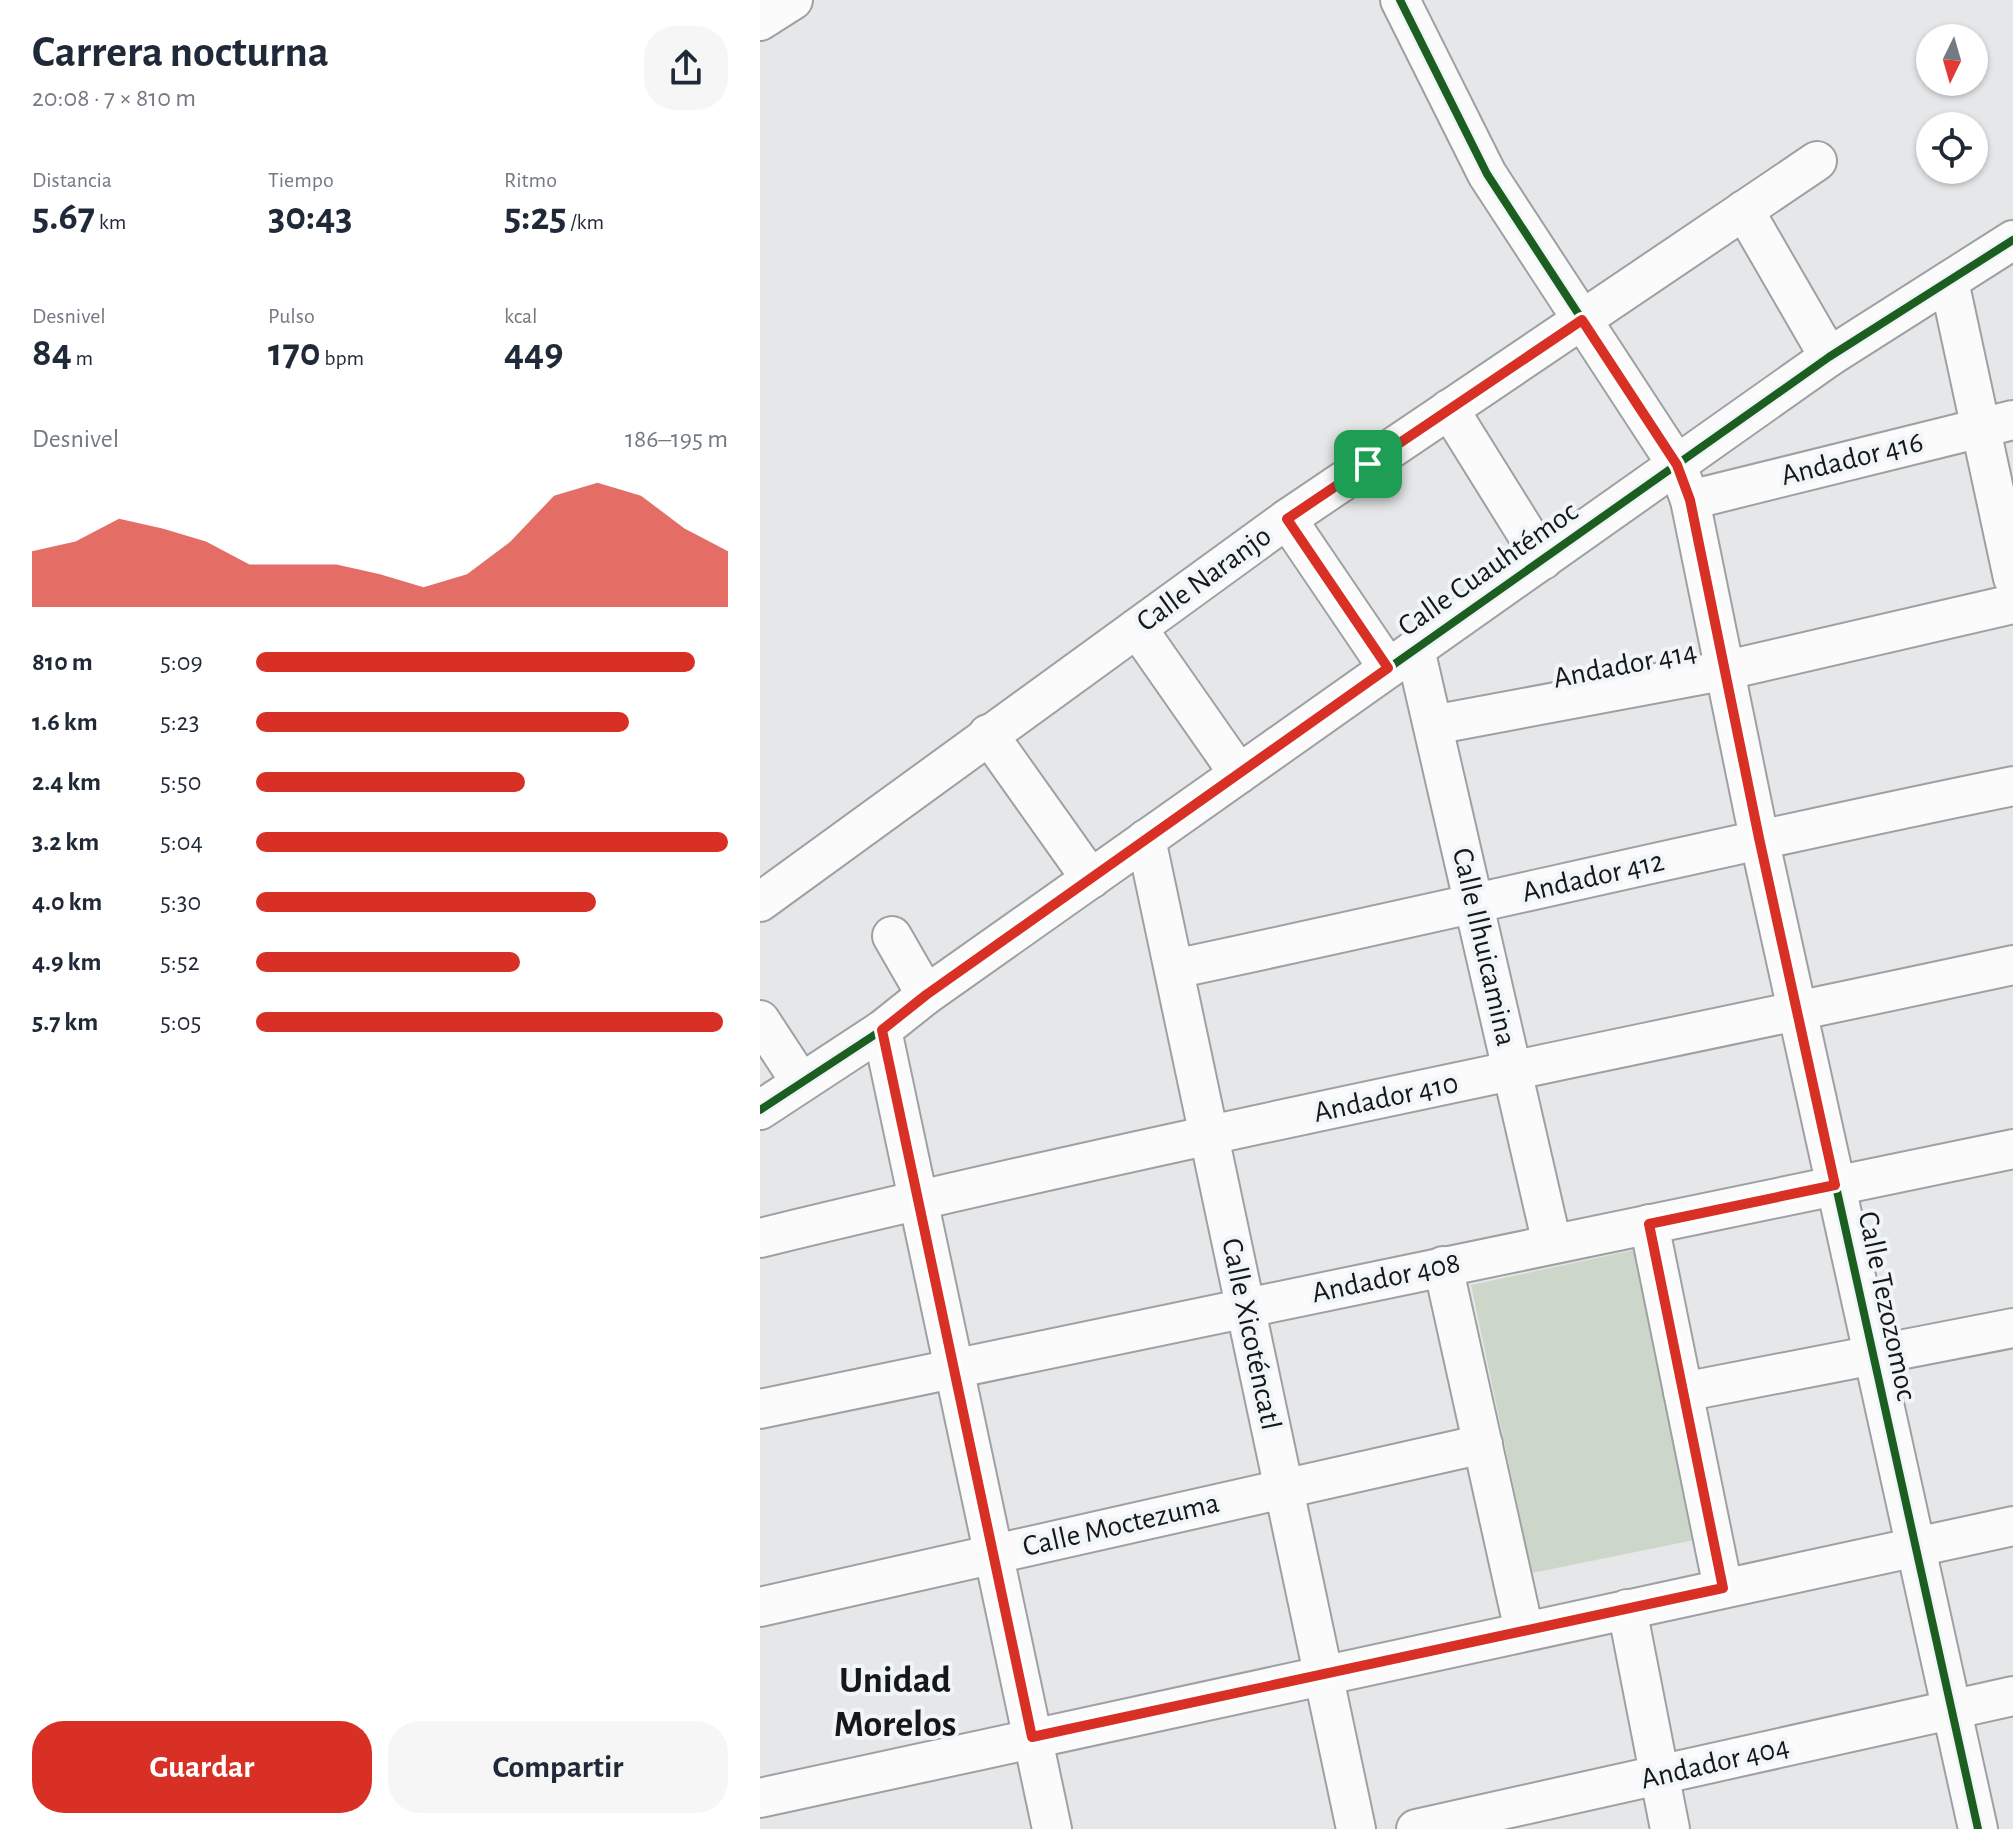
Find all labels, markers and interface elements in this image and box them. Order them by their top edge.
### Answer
north arrow [1916,24,1988,96]
map controls [1916,24,1988,184]
button: share [644,26,728,110]
text: Carrera nocturna [32,31,329,75]
text: 20:08 · 7 × 810 m [32,85,196,111]
button: locate [1916,112,1988,184]
text: Distancia [32,169,112,191]
text: Tiempo [268,169,334,191]
text: Ritmo [504,169,557,191]
text: 5.67 [32,197,95,237]
text: 30:43 [268,197,353,237]
text: 5:25 [504,197,567,237]
text: km [95,211,126,233]
text: /km [567,211,604,233]
text: Desnivel [32,305,106,327]
text: Pulso [268,305,315,327]
text: kcal [504,305,538,327]
text: 84 [32,333,72,373]
text: 170 [268,333,321,373]
text: 449 [504,333,564,373]
text: m [72,347,93,369]
text: bpm [321,347,364,369]
text: Desnivel [32,426,119,452]
text: 186–195 m [625,426,728,452]
street label: Andador 416 [1778,427,1926,491]
pin [1334,430,1402,498]
icon: arrive [1346,442,1390,486]
street label: Calle Cuauhtémoc [1393,496,1584,642]
street label: Calle Naranjo [1131,521,1277,637]
street label: Andador 414 [1551,636,1699,694]
text: 810 m [32,649,93,675]
text: 5:09 [160,649,203,675]
text: 1.6 km [32,709,98,735]
text: 5:23 [160,709,199,735]
text: 2.4 km [32,769,101,795]
text: 5:50 [160,769,201,795]
text: 3.2 km [32,829,99,855]
text: 5:04 [160,829,203,855]
street label: Calle Ilhuicamina [1447,845,1521,1049]
street label: Andador 412 [1519,846,1667,908]
text: 4.0 km [32,889,102,915]
text: 5:30 [160,889,201,915]
text: 4.9 km [32,949,101,975]
text: 5:52 [160,949,200,975]
text: 5.7 km [32,1009,98,1035]
text: 5:05 [160,1009,201,1035]
street label: Andador 410 [1311,1068,1461,1128]
street label: Calle Tezozomoc [1852,1209,1922,1404]
street label: Calle Xicoténcatl [1216,1236,1286,1432]
street label: Andador 408 [1309,1248,1463,1308]
street label: Calle Moctezuma [1020,1488,1222,1562]
district label: Unidad Morelos [834,1662,956,1744]
button: Guardar [32,1721,372,1813]
button: Compartir [388,1721,728,1813]
street label: Andador 404 [1638,1731,1792,1795]

